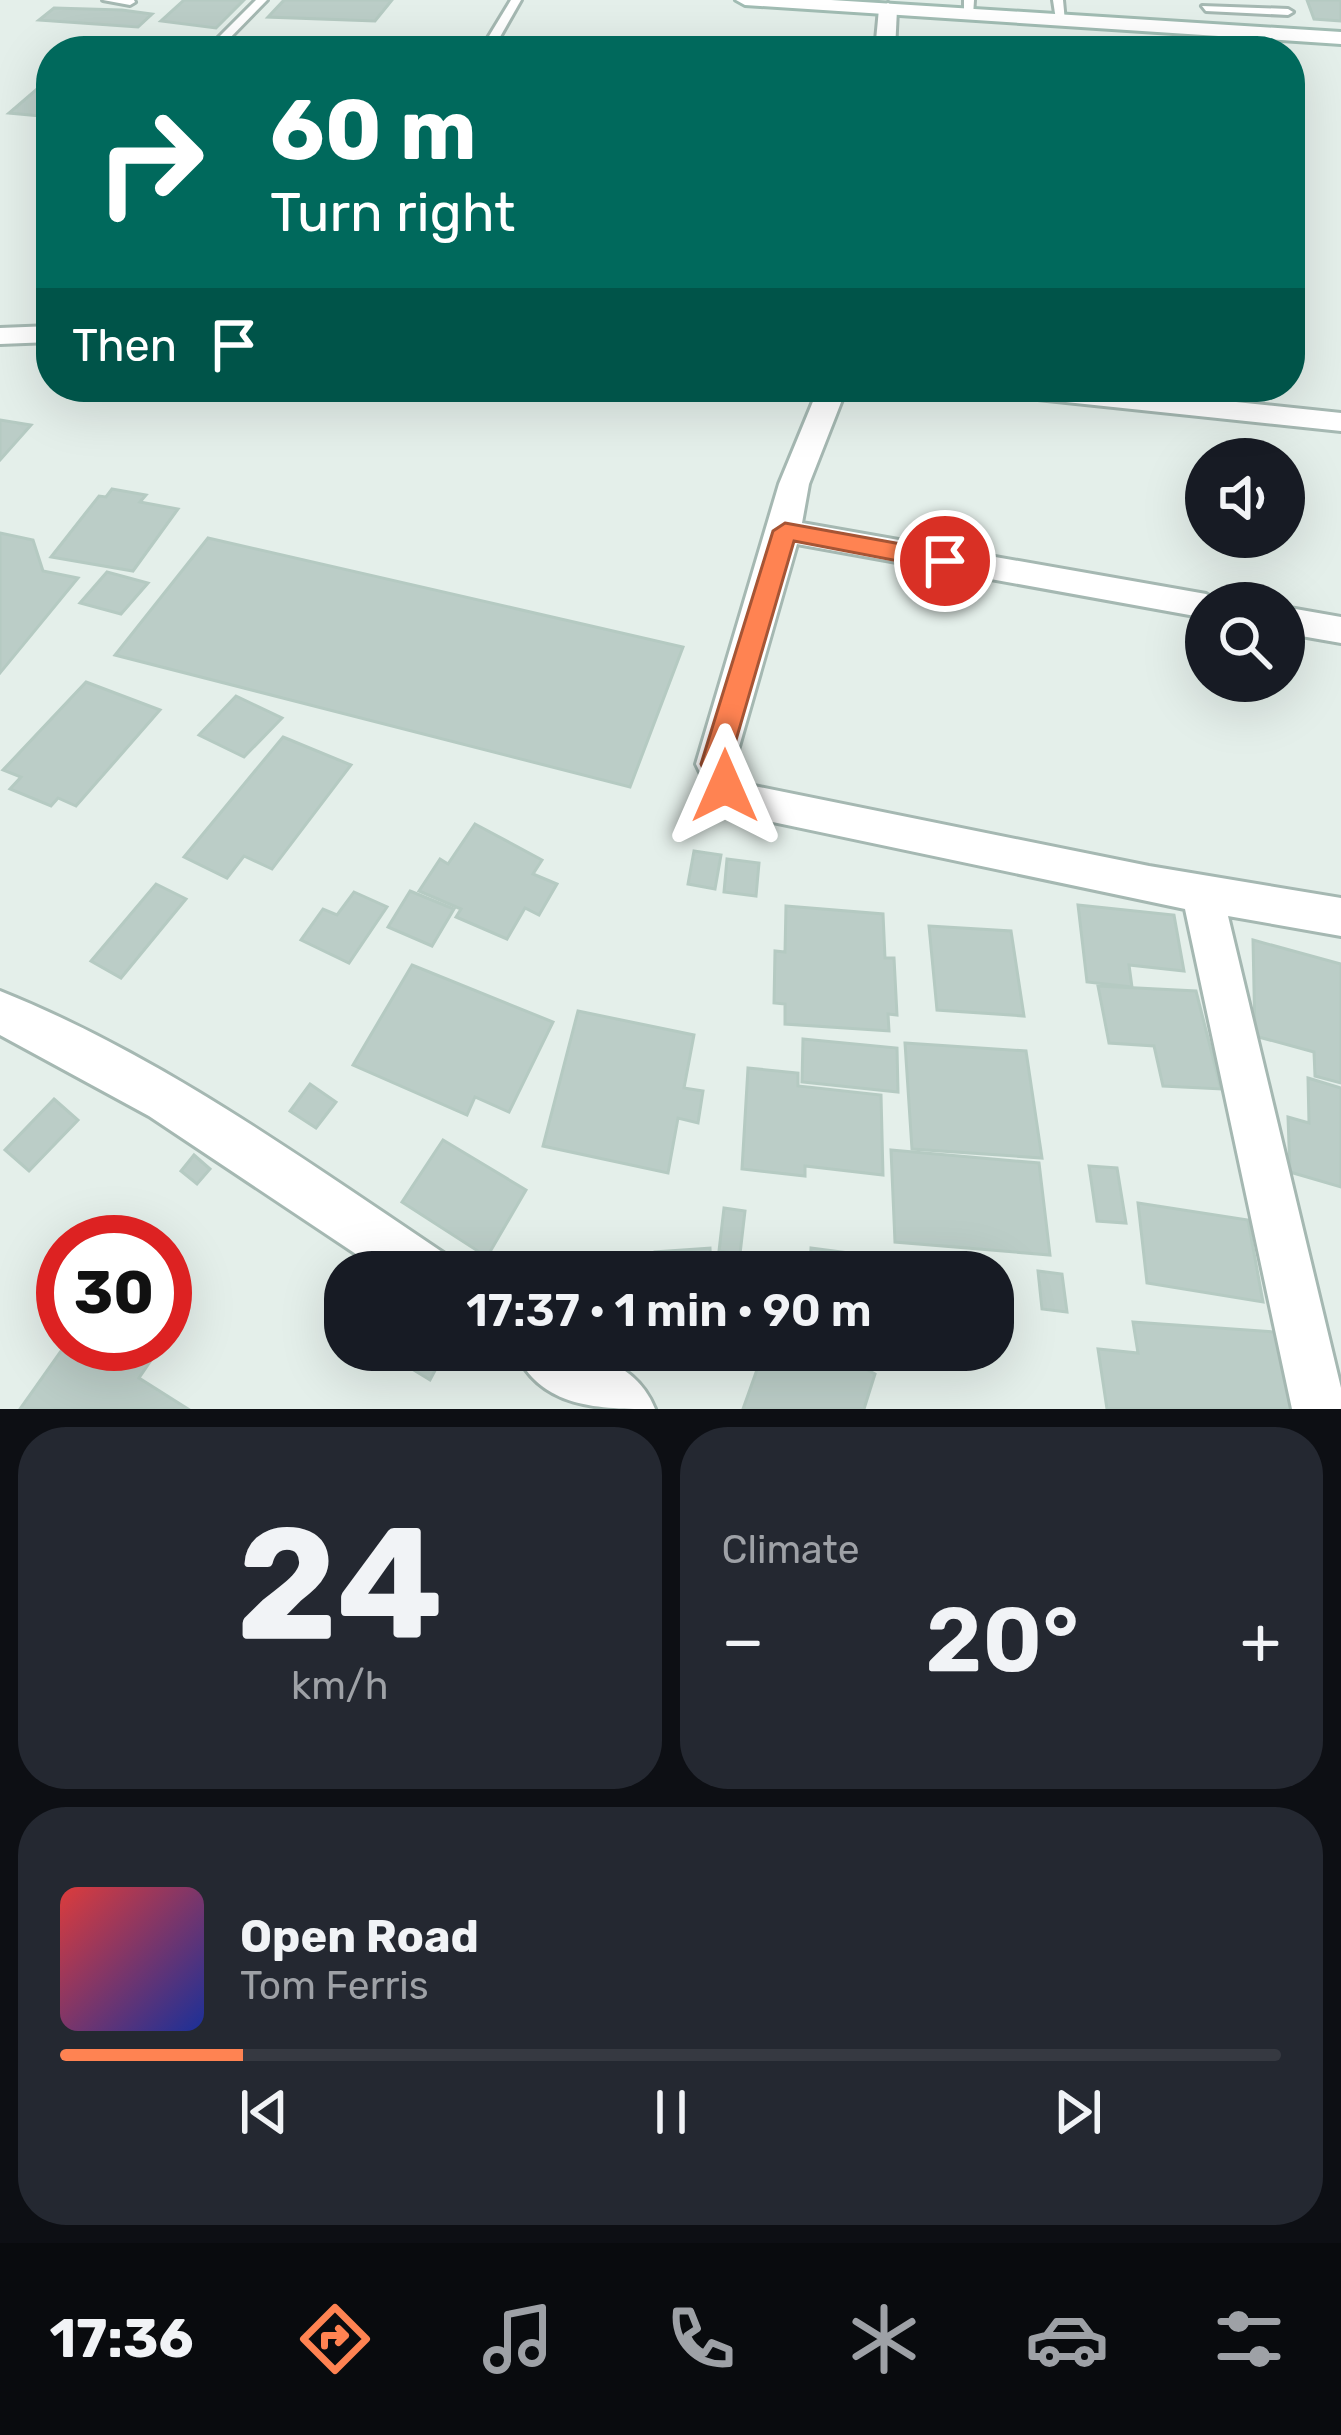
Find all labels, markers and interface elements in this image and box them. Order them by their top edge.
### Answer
text: 60 m [270,80,477,180]
icon: right [72,84,228,240]
text: Turn right [270,181,515,245]
icon: arrive [201,312,267,378]
text: Then [72,319,177,372]
map controls [1185,438,1305,702]
button: sound [1185,438,1305,558]
pin [894,510,996,612]
icon: arrive [912,528,978,594]
button: search [1185,582,1305,702]
position arrow [662,723,788,849]
speed limit sign: 30 [36,1215,192,1371]
text: 17:37 · 1 min · 90 m [466,1284,872,1337]
text: 24 [236,1492,443,1677]
text: Climate [722,1527,860,1573]
text: 20° [925,1587,1079,1694]
text: − [722,1601,764,1680]
text: + [1240,1601,1281,1680]
text: km/h [291,1663,388,1709]
text: Open Road [240,1910,479,1963]
text: Tom Ferris [240,1963,429,2009]
icon: previous [231,2079,297,2145]
icon: pause [638,2079,704,2145]
icon: next [1045,2079,1111,2145]
icon: directions [293,2297,377,2381]
icon: music [476,2297,560,2381]
icon: phone [659,2297,743,2381]
icon: climate [842,2297,926,2381]
icon: car [1025,2297,1109,2381]
icon: filters [1207,2297,1291,2381]
text: 17:36 [49,2307,194,2371]

